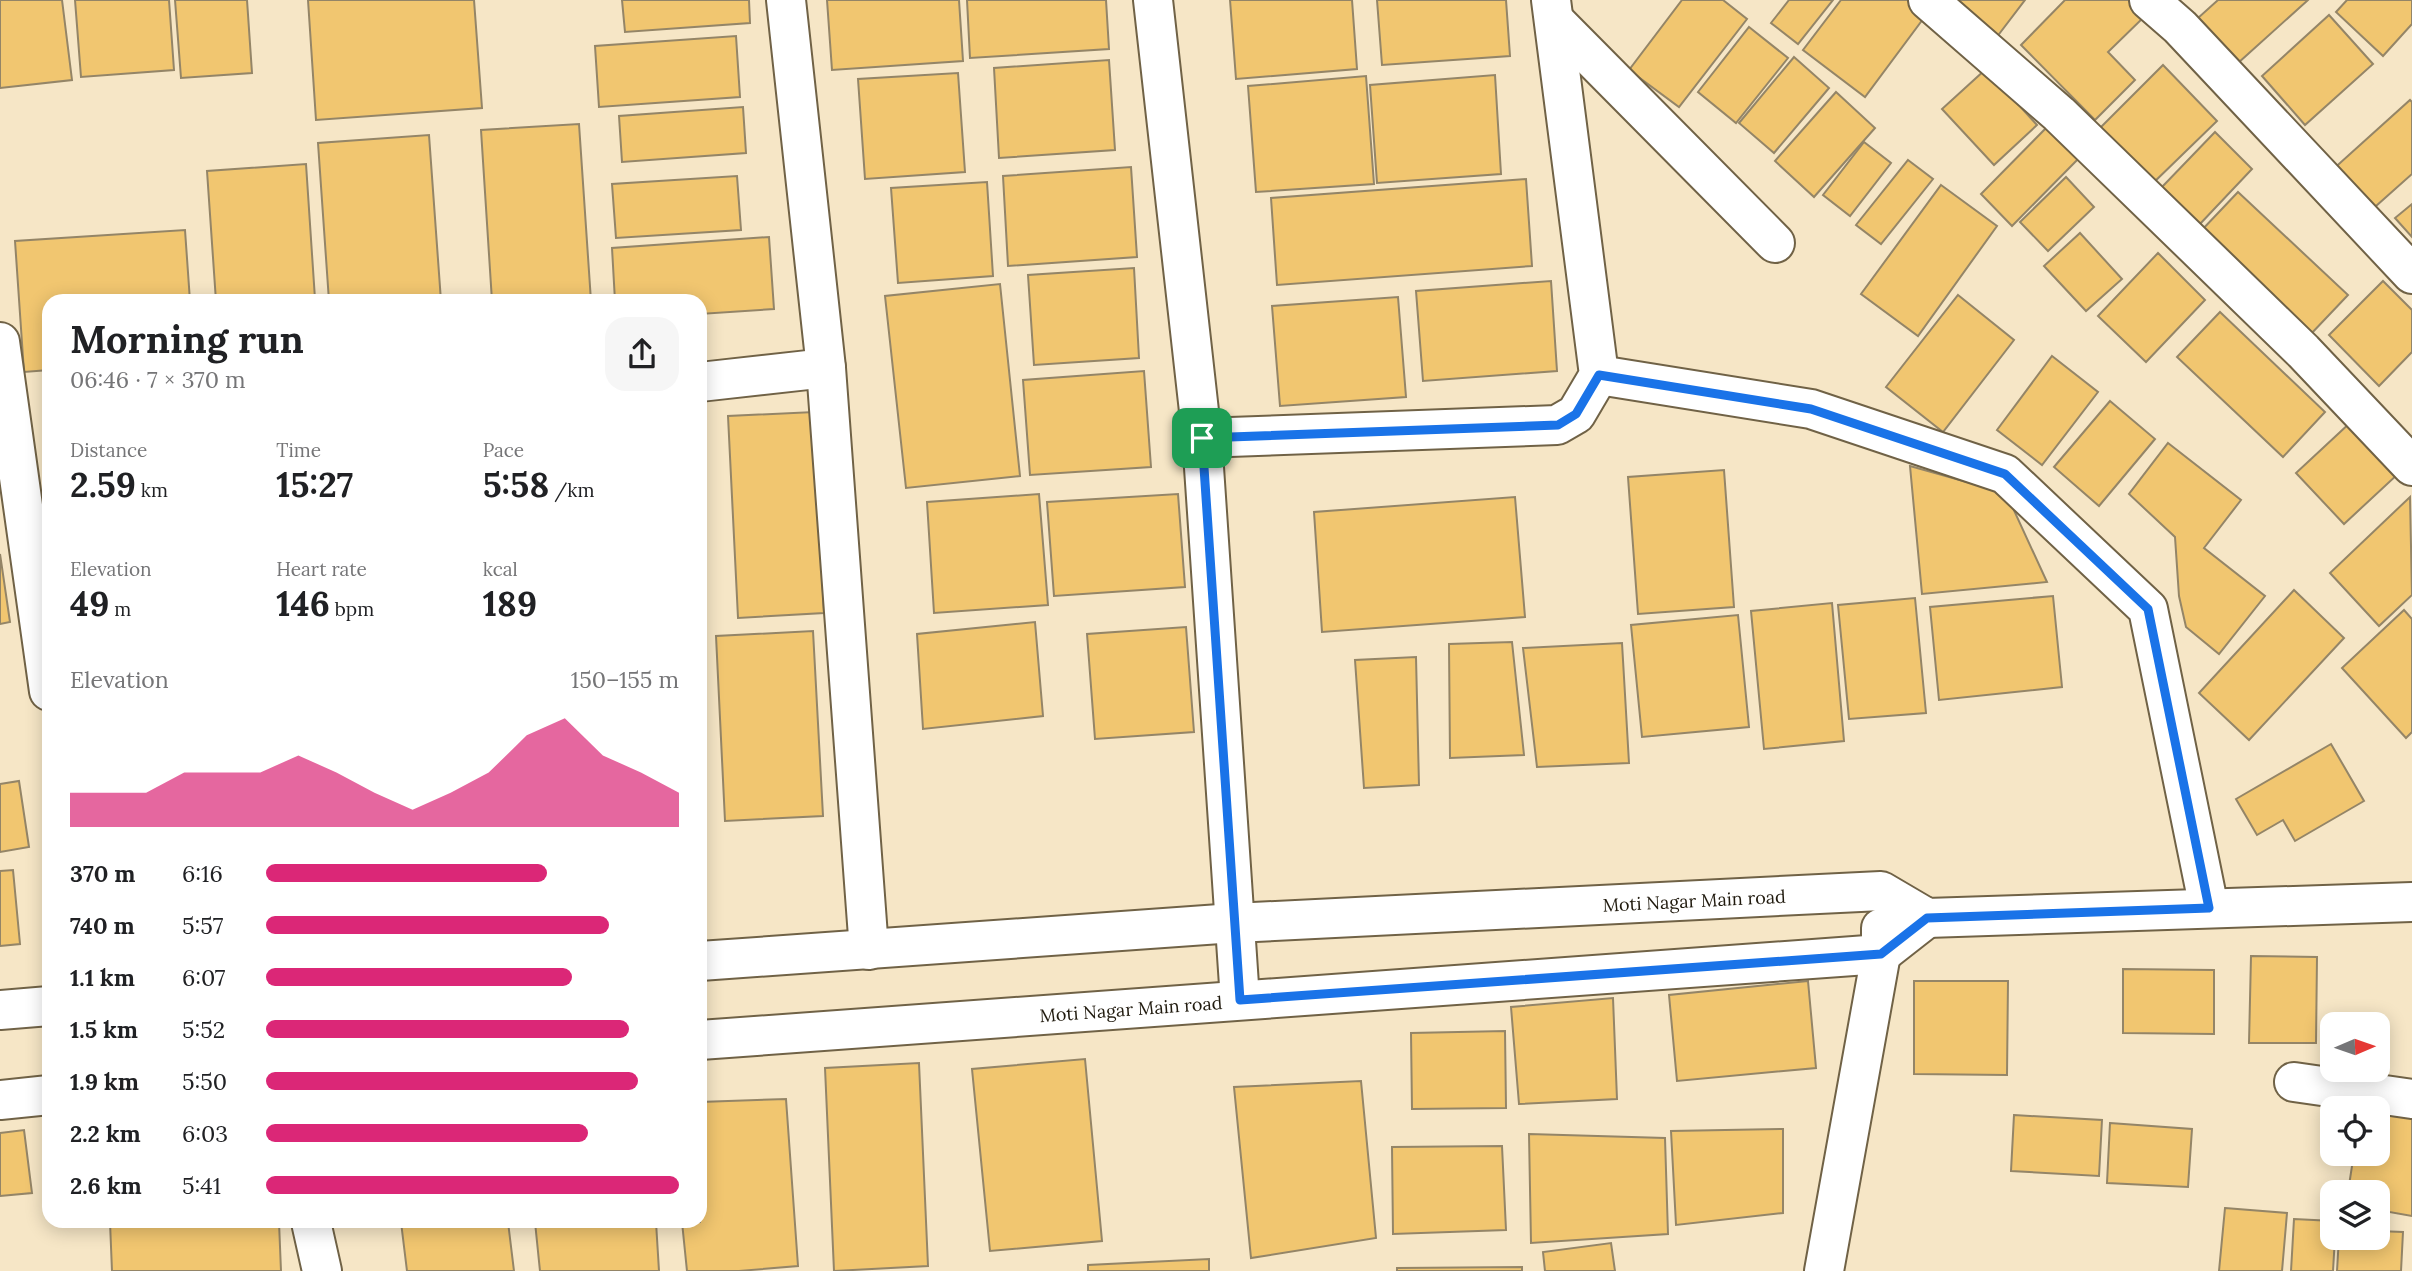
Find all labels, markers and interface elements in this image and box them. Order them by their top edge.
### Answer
text: Morning run [70,315,304,363]
button: share [605,317,679,391]
text: 06:46 · 7 × 370 m [70,365,246,394]
pin [1172,408,1232,468]
icon: arrive [1183,419,1221,457]
text: Distance [70,438,147,462]
text: Time [276,438,321,462]
text: Pace [483,438,524,462]
text: 2.59 [70,462,136,507]
text: 15:27 [276,462,353,507]
text: 5:58 [483,462,549,507]
text: km [136,478,168,502]
text: /km [549,478,595,502]
text: Elevation [70,557,152,581]
text: Heart rate [276,557,367,581]
text: kcal [483,557,518,581]
text: 49 [70,581,109,626]
text: 146 [276,581,330,626]
text: 189 [483,581,537,626]
text: m [109,597,131,621]
text: bpm [330,597,374,621]
text: Elevation [70,665,169,694]
text: 150–155 m [571,665,679,694]
text: 370 m [70,859,136,888]
text: 6:16 [182,859,223,888]
street label: Moti Nagar Main road [1602,884,1786,916]
text: 740 m [70,911,135,940]
text: 5:57 [182,911,223,940]
text: 1.1 km [70,963,135,992]
text: 6:07 [182,963,225,992]
street label: Moti Nagar Main road [1039,990,1223,1027]
north arrow [2320,1012,2390,1082]
map controls [2320,1012,2390,1250]
text: 1.5 km [70,1015,138,1044]
text: 5:52 [182,1015,225,1044]
text: 1.9 km [70,1067,139,1096]
text: 5:50 [182,1067,227,1096]
button: locate [2320,1096,2390,1166]
text: 2.2 km [70,1119,141,1148]
text: 6:03 [182,1119,228,1148]
text: 2.6 km [70,1171,142,1200]
text: 5:41 [182,1171,221,1200]
button: layers [2320,1180,2390,1250]

